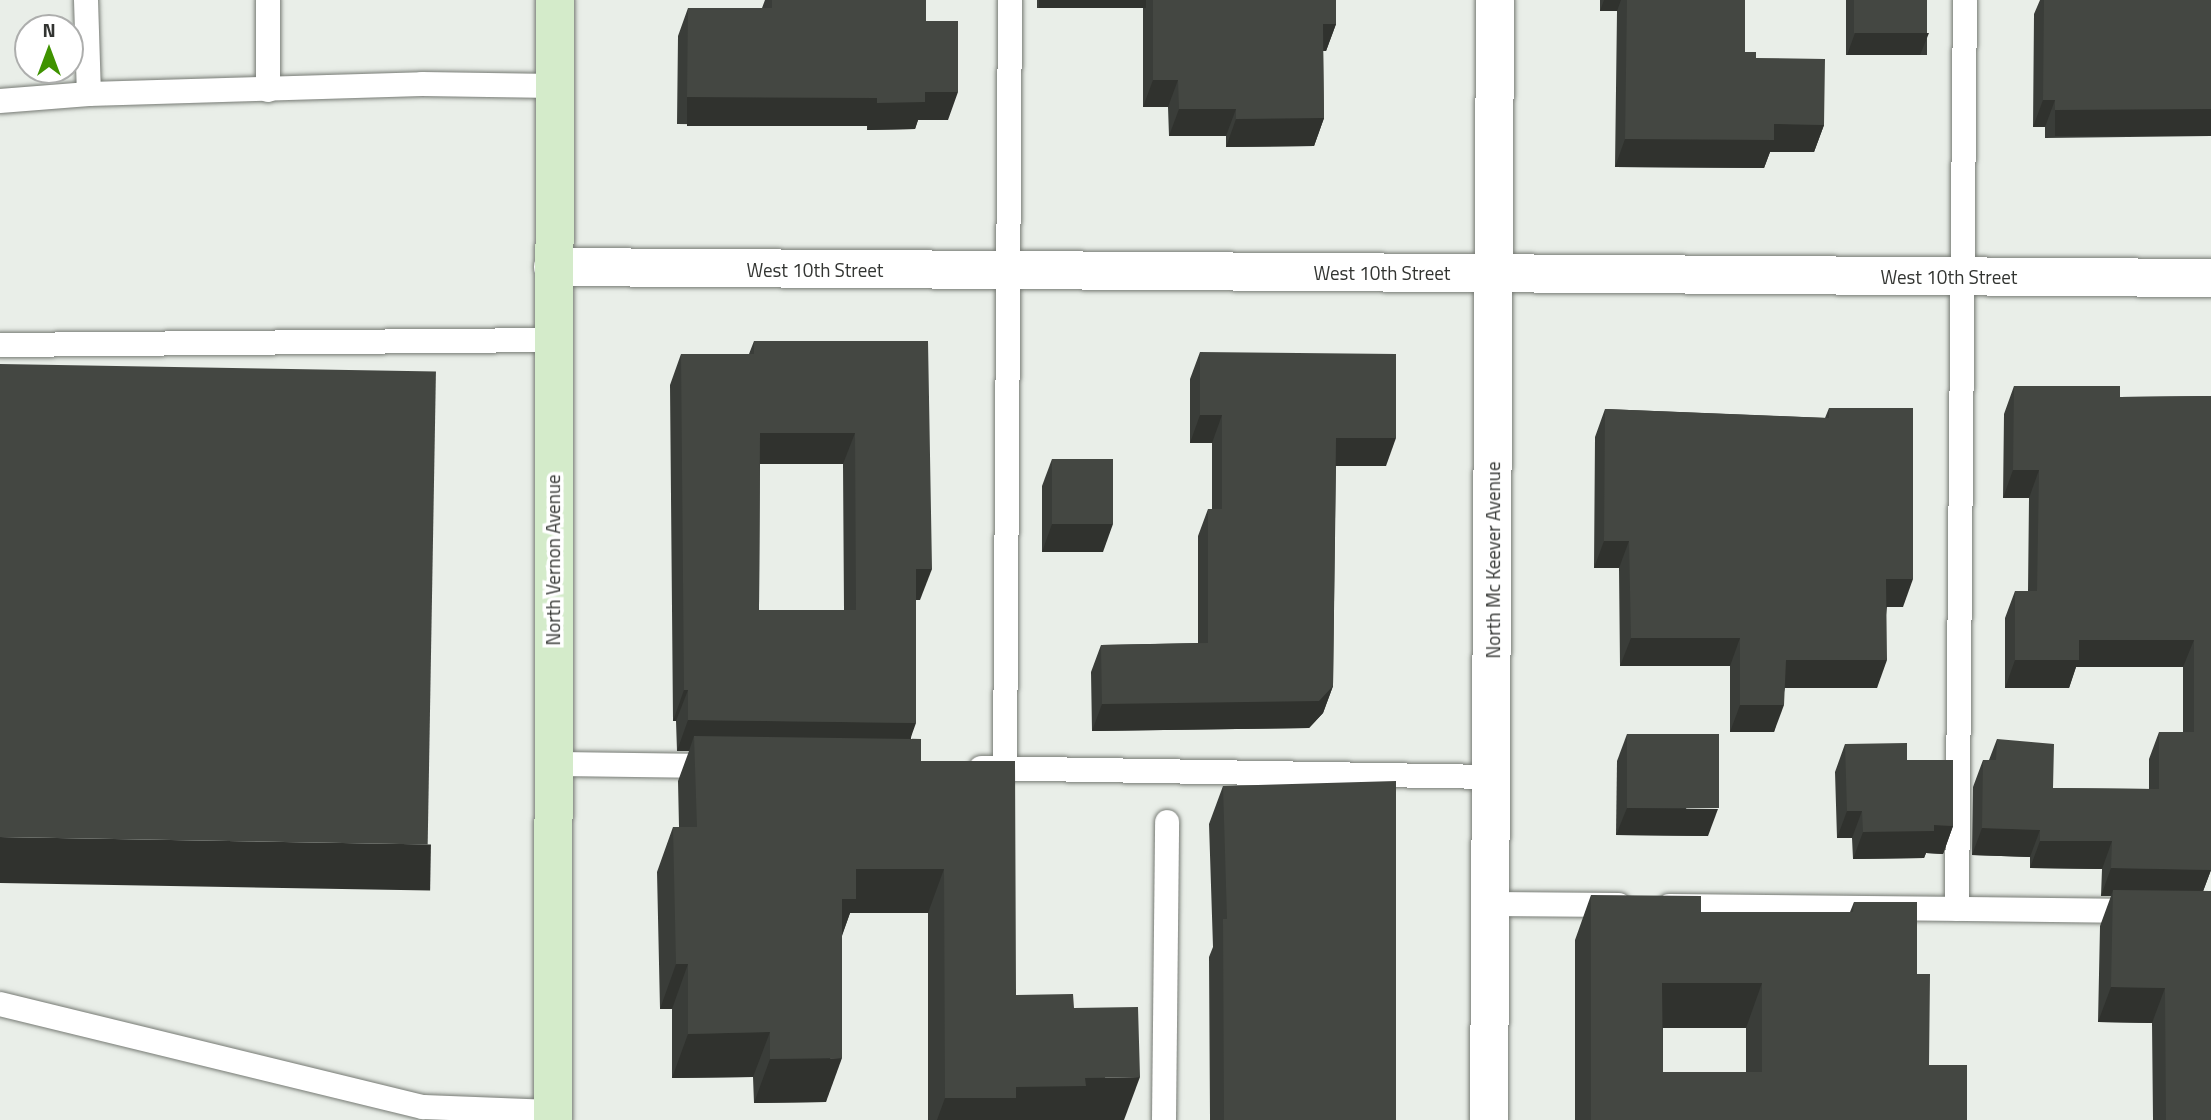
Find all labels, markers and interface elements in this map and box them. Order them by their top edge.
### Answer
north arrow [14,14,84,84]
text: N [42,15,56,44]
street label: West 10th Street [746,259,884,281]
street label: West 10th Street [1313,262,1451,284]
street label: West 10th Street [1880,266,2018,288]
street label: North Mc Keever Avenue [1482,461,1504,659]
street label: North Vernon Avenue [542,474,564,646]

